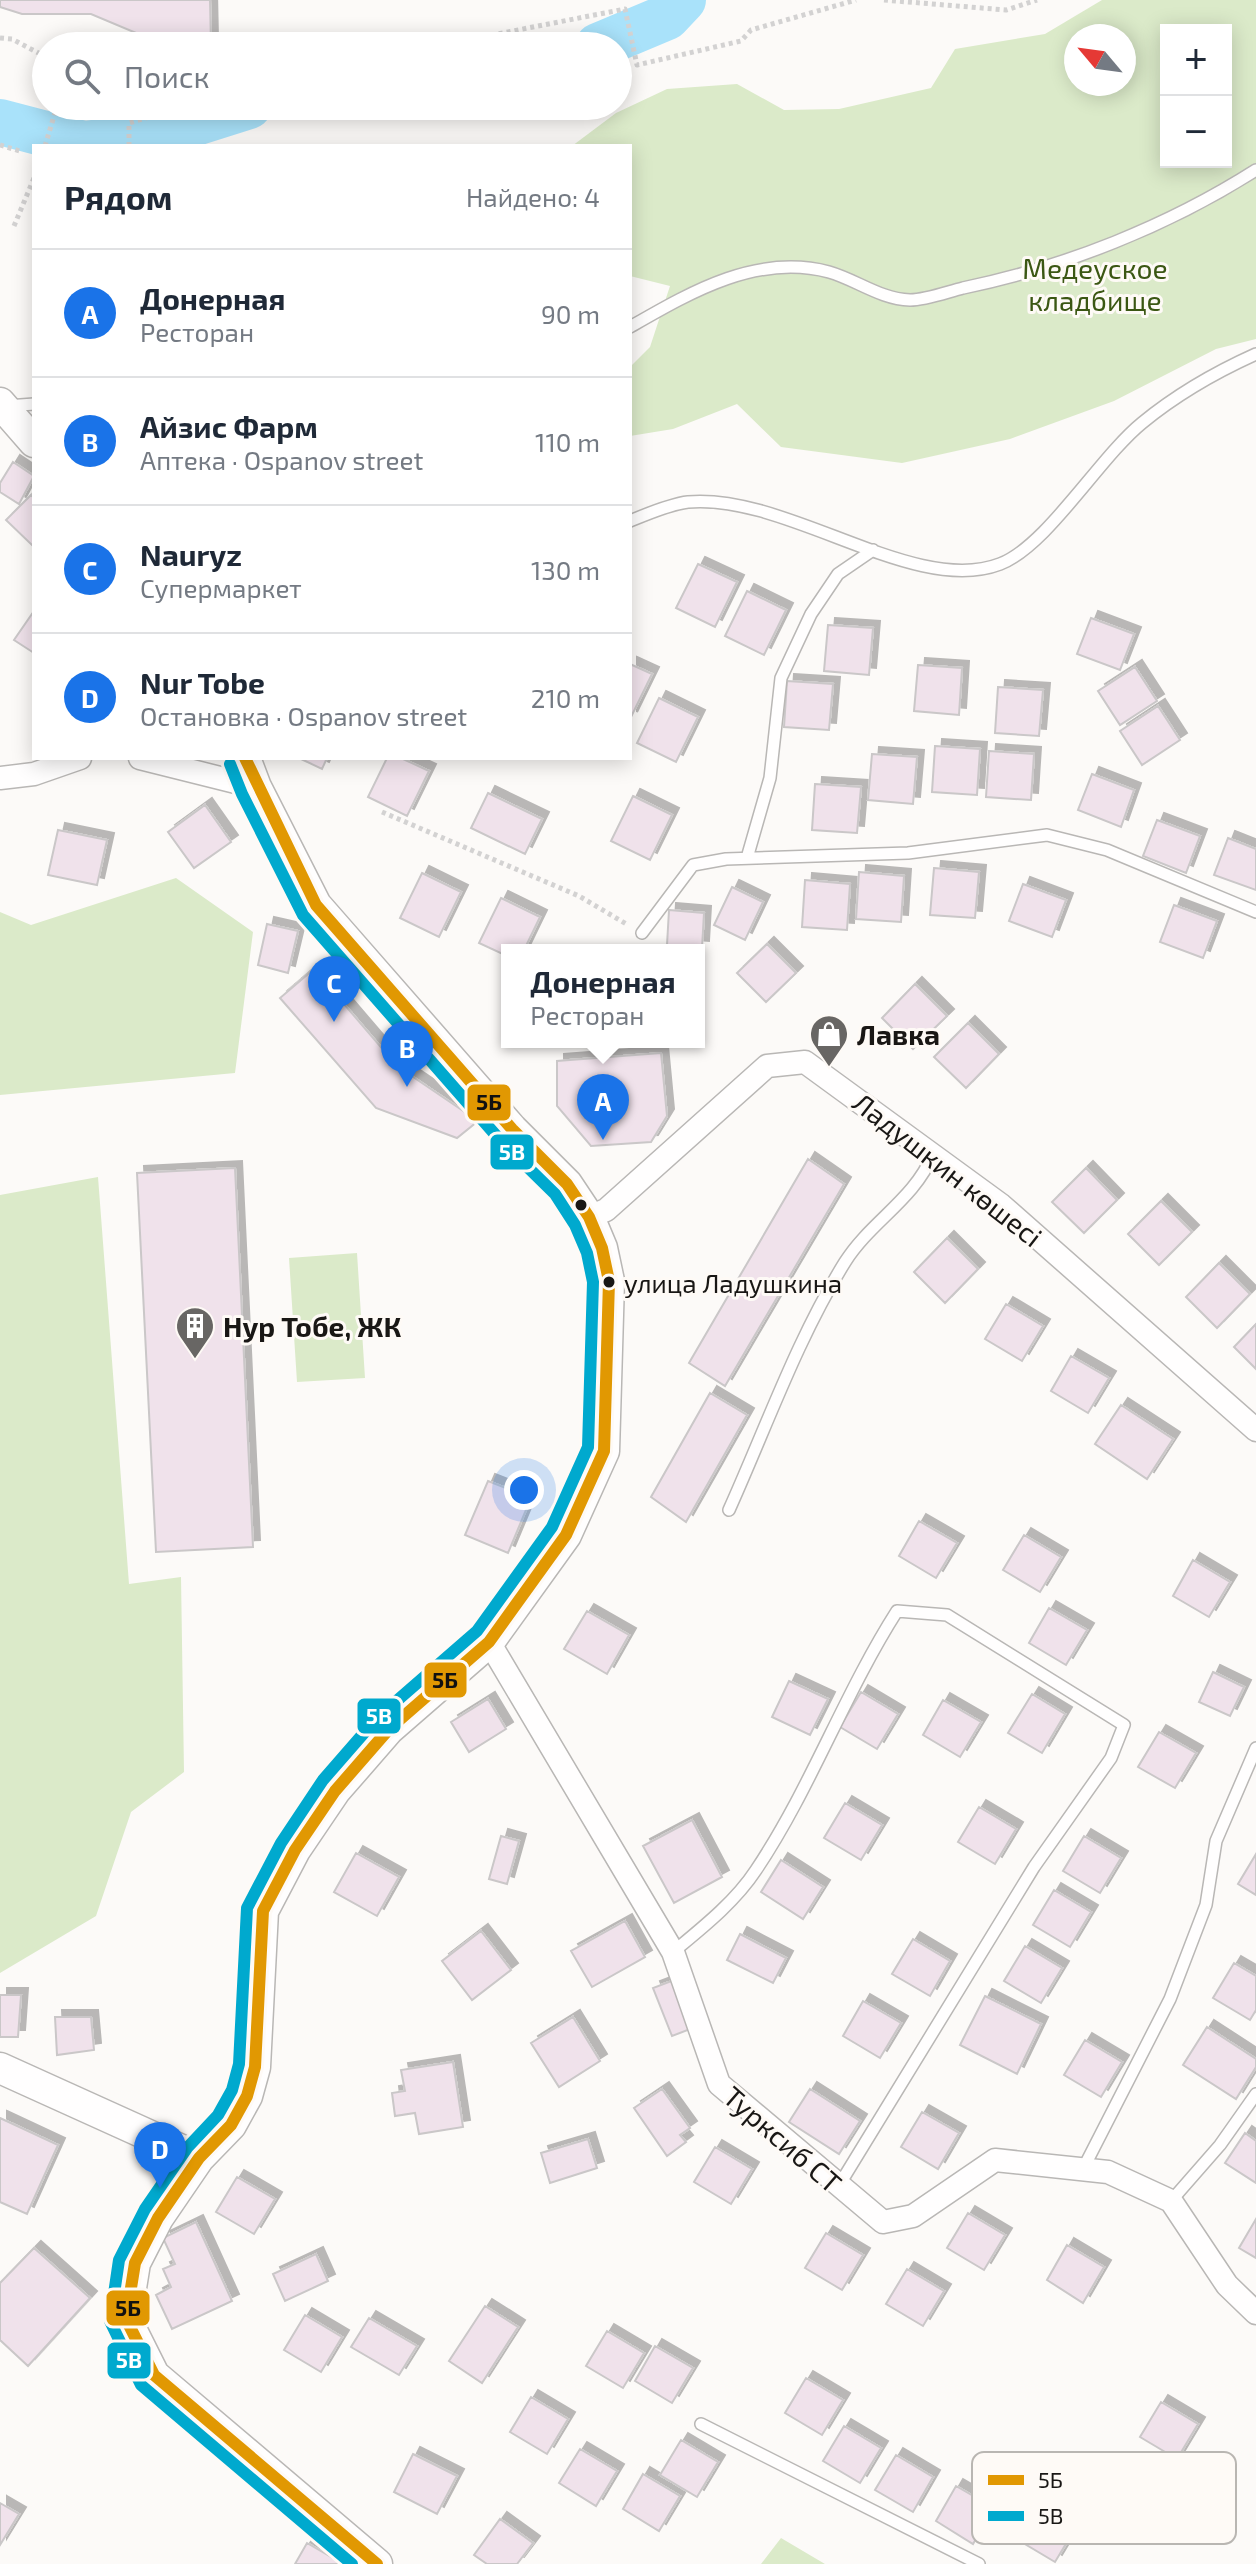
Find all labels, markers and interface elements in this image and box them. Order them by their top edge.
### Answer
north arrow [1064,24,1136,96]
map controls [1160,24,1232,168]
button: + [1160,24,1232,96]
search box [32,32,632,120]
icon: search [60,54,104,98]
text: Поиск [124,58,210,94]
button: − [1160,96,1232,168]
text: Рядом [64,176,172,217]
text: Найдено: 4 [466,181,600,212]
park label: Медеуское кладбище [1022,251,1168,317]
text: Донерная [140,280,285,316]
text: A [82,298,98,329]
text: 90 m [541,298,600,329]
text: Ресторан [140,316,254,347]
text: Айзис Фарм [140,408,318,444]
text: B [82,426,98,457]
text: 110 m [535,426,600,457]
text: Аптека · Ospanov street [140,444,423,475]
text: Nauryz [140,536,242,572]
text: C [82,554,98,585]
text: 130 m [531,554,600,585]
text: Супермаркет [140,572,302,603]
text: Nur Tobe [140,664,265,700]
text: D [81,682,99,713]
text: 210 m [531,682,600,713]
text: Остановка · Ospanov street [140,700,467,731]
popup [501,944,705,1048]
pin: C [308,956,360,1022]
text: Донерная [530,963,676,999]
text: Ресторан [530,999,644,1030]
shop icon: Лавка [808,1013,850,1068]
place label: Лавка [857,1017,940,1051]
pin: B [381,1021,433,1087]
pin: A [577,1074,629,1140]
line badge: 5Б [466,1083,512,1122]
street label: Ладушкин көшесі [847,1085,1049,1253]
text: 5Б [476,1088,502,1114]
line badge: 5В [489,1133,535,1171]
text: 5В [499,1138,525,1164]
unlabelled marker [573,1197,589,1213]
place label: улица Ладушкина [624,1267,842,1299]
marker: улица Ладушкина [601,1274,617,1290]
building icon: Нур Тобе, ЖК [174,1305,216,1360]
place label: Нур Тобе, ЖК [223,1309,401,1343]
your location [504,1470,544,1510]
line badge: 5Б [423,1661,468,1699]
text: 5Б [432,1666,458,1692]
line badge: 5В [356,1697,402,1735]
text: 5В [366,1702,392,1728]
street label: Турксиб СТ [717,2079,849,2199]
pin: D [134,2122,186,2188]
line badge: 5Б [105,2289,151,2327]
text: 5Б [115,2294,141,2320]
line badge: 5В [106,2341,152,2380]
text: 5В [116,2346,142,2372]
legend [972,2452,1236,2544]
text: 5Б [1038,2466,1063,2492]
text: 5В [1038,2502,1063,2528]

